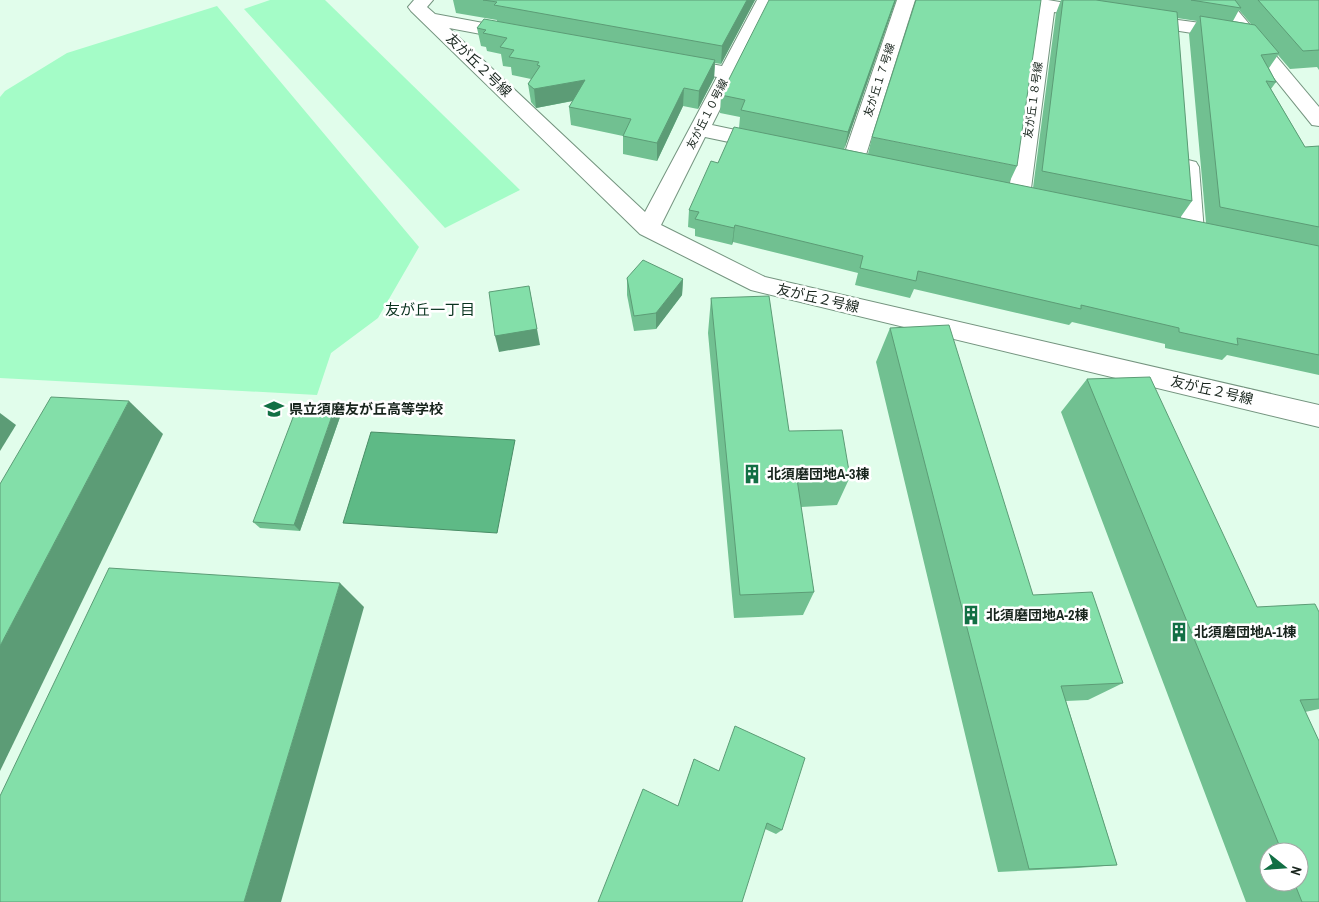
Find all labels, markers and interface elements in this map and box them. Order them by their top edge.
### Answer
street label: 友が丘２号線 [443,29,515,101]
street label: 友が丘１７号線 [860,41,898,119]
street label: 友が丘１８号線 [1021,61,1045,139]
street label: 友が丘１０号線 [683,77,731,151]
street label: 友が丘２号線 [775,280,861,316]
district label: 友が丘一丁目 [385,299,475,320]
street label: 友が丘２号線 [1169,372,1255,408]
school or university icon: 県立須磨友が丘高等学校 [263,398,285,420]
place label: 県立須磨友が丘高等学校 [289,400,443,418]
building icon: 北須磨団地A-3棟 [741,463,763,485]
place label: 北須磨団地A-3棟 [767,465,870,483]
building icon: 北須磨団地A-2棟 [960,604,982,626]
place label: 北須磨団地A-2棟 [986,606,1089,624]
building icon: 北須磨団地A-1棟 [1168,621,1190,643]
place label: 北須磨団地A-1棟 [1194,623,1297,641]
north arrow [1259,842,1309,892]
text: N [1287,864,1306,877]

